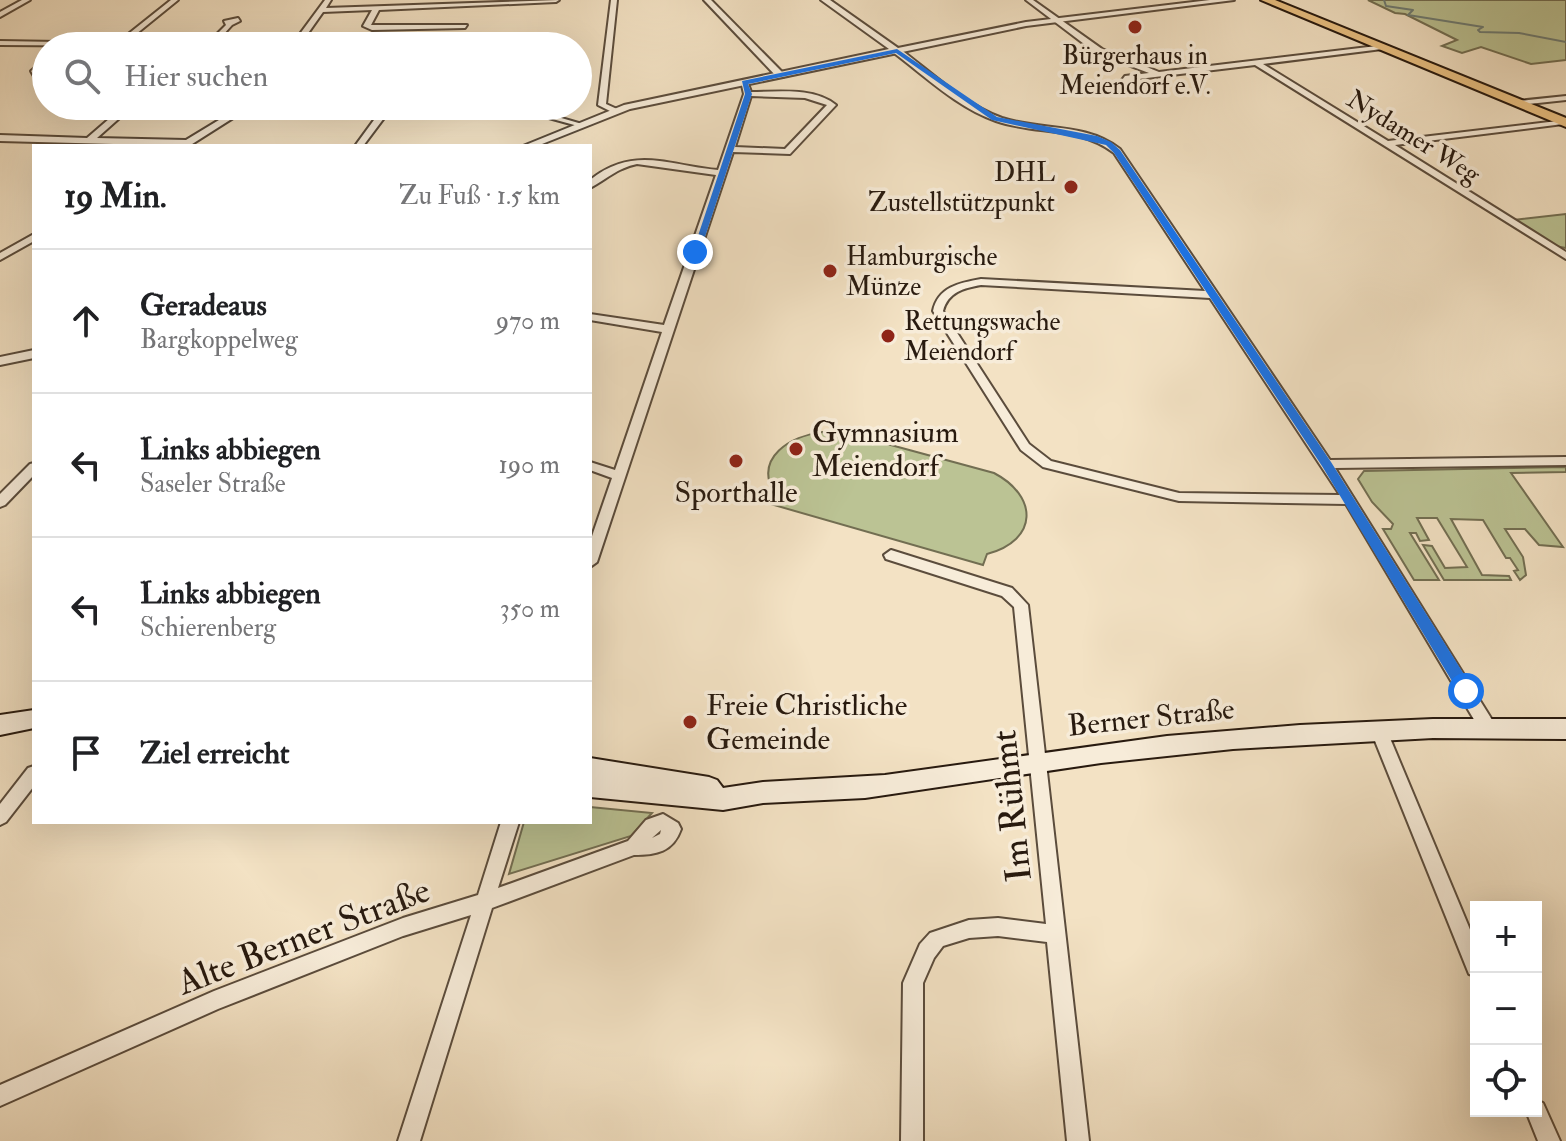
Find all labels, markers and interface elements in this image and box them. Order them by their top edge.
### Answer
marker: Bürgerhaus in Meiendorf e.V. [1126,18,1144,36]
search box [32,32,592,120]
place label: Bürgerhaus in Meiendorf e.V. [1059,40,1211,102]
icon: search [60,54,104,98]
text: Hier suchen [124,58,268,95]
street label: Nydamer Weg [1341,83,1487,191]
place label: DHL Zustellstützpunkt [868,157,1055,220]
text: 19 Min. [64,175,167,218]
marker: DHL Zustellstützpunkt [1062,178,1080,196]
text: Zu Fuß · 1.5 km [399,180,560,212]
route end [677,234,713,270]
place label: Hamburgische Münze [846,241,997,303]
marker: Hamburgische Münze [821,262,839,280]
text: Geradeaus [140,287,267,324]
icon: ahead [64,299,108,343]
text: 970 m [496,305,560,337]
place label: Rettungswache Meiendorf [904,306,1060,368]
text: Bargkoppelweg [140,324,298,356]
marker: Rettungswache Meiendorf [879,327,897,345]
place label: Gymnasium Meiendorf [812,414,958,485]
text: Links abbiegen [140,431,321,468]
marker: Gymnasium Meiendorf [787,440,805,458]
icon: left [64,443,108,487]
text: 190 m [499,449,560,481]
marker: Sporthalle [727,452,745,470]
text: Saseler Straße [140,468,286,500]
place label: Sporthalle [674,474,798,511]
text: Links abbiegen [140,575,321,612]
icon: left [64,587,108,631]
text: 350 m [500,593,560,625]
text: Schierenberg [140,612,276,644]
route start [1448,673,1484,709]
place label: Freie Christliche Gemeinde [706,687,907,758]
street label: Berner Straße [1066,690,1236,745]
marker: Freie Christliche Gemeinde [681,713,699,731]
street label: Im Rühmt [981,728,1042,884]
icon: arrive [64,731,108,775]
text: Ziel erreicht [140,735,289,772]
street label: Alte Berner Straße [170,868,436,1006]
map controls [1470,901,1542,1117]
button: + [1470,901,1542,973]
button: − [1470,973,1542,1045]
button: locate [1470,1045,1542,1117]

